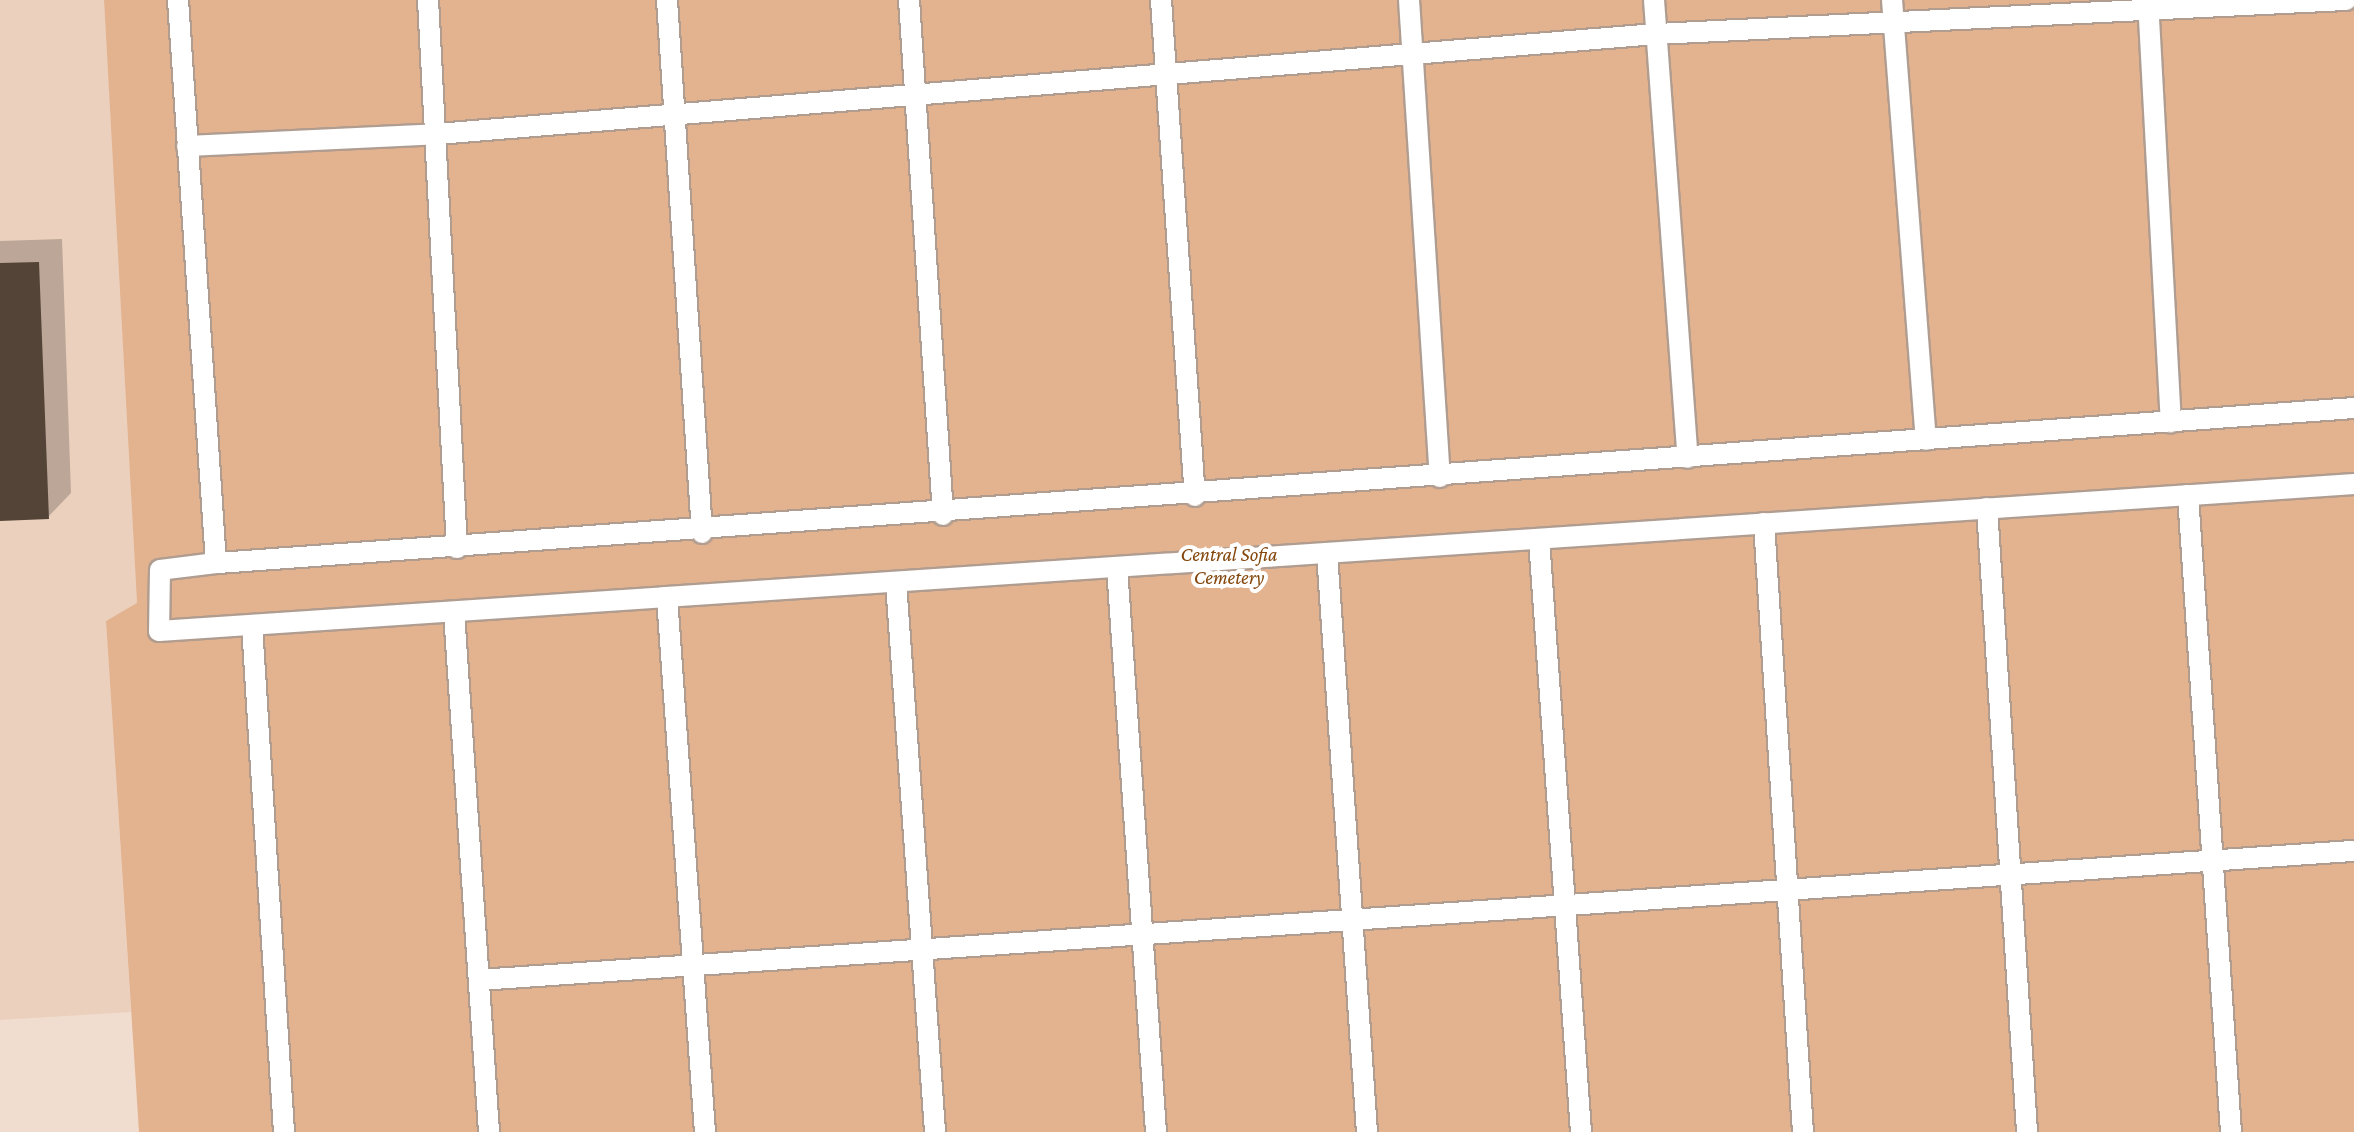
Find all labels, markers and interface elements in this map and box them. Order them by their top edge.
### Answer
park label: Central Sofia Cemetery [1181,542,1277,589]

